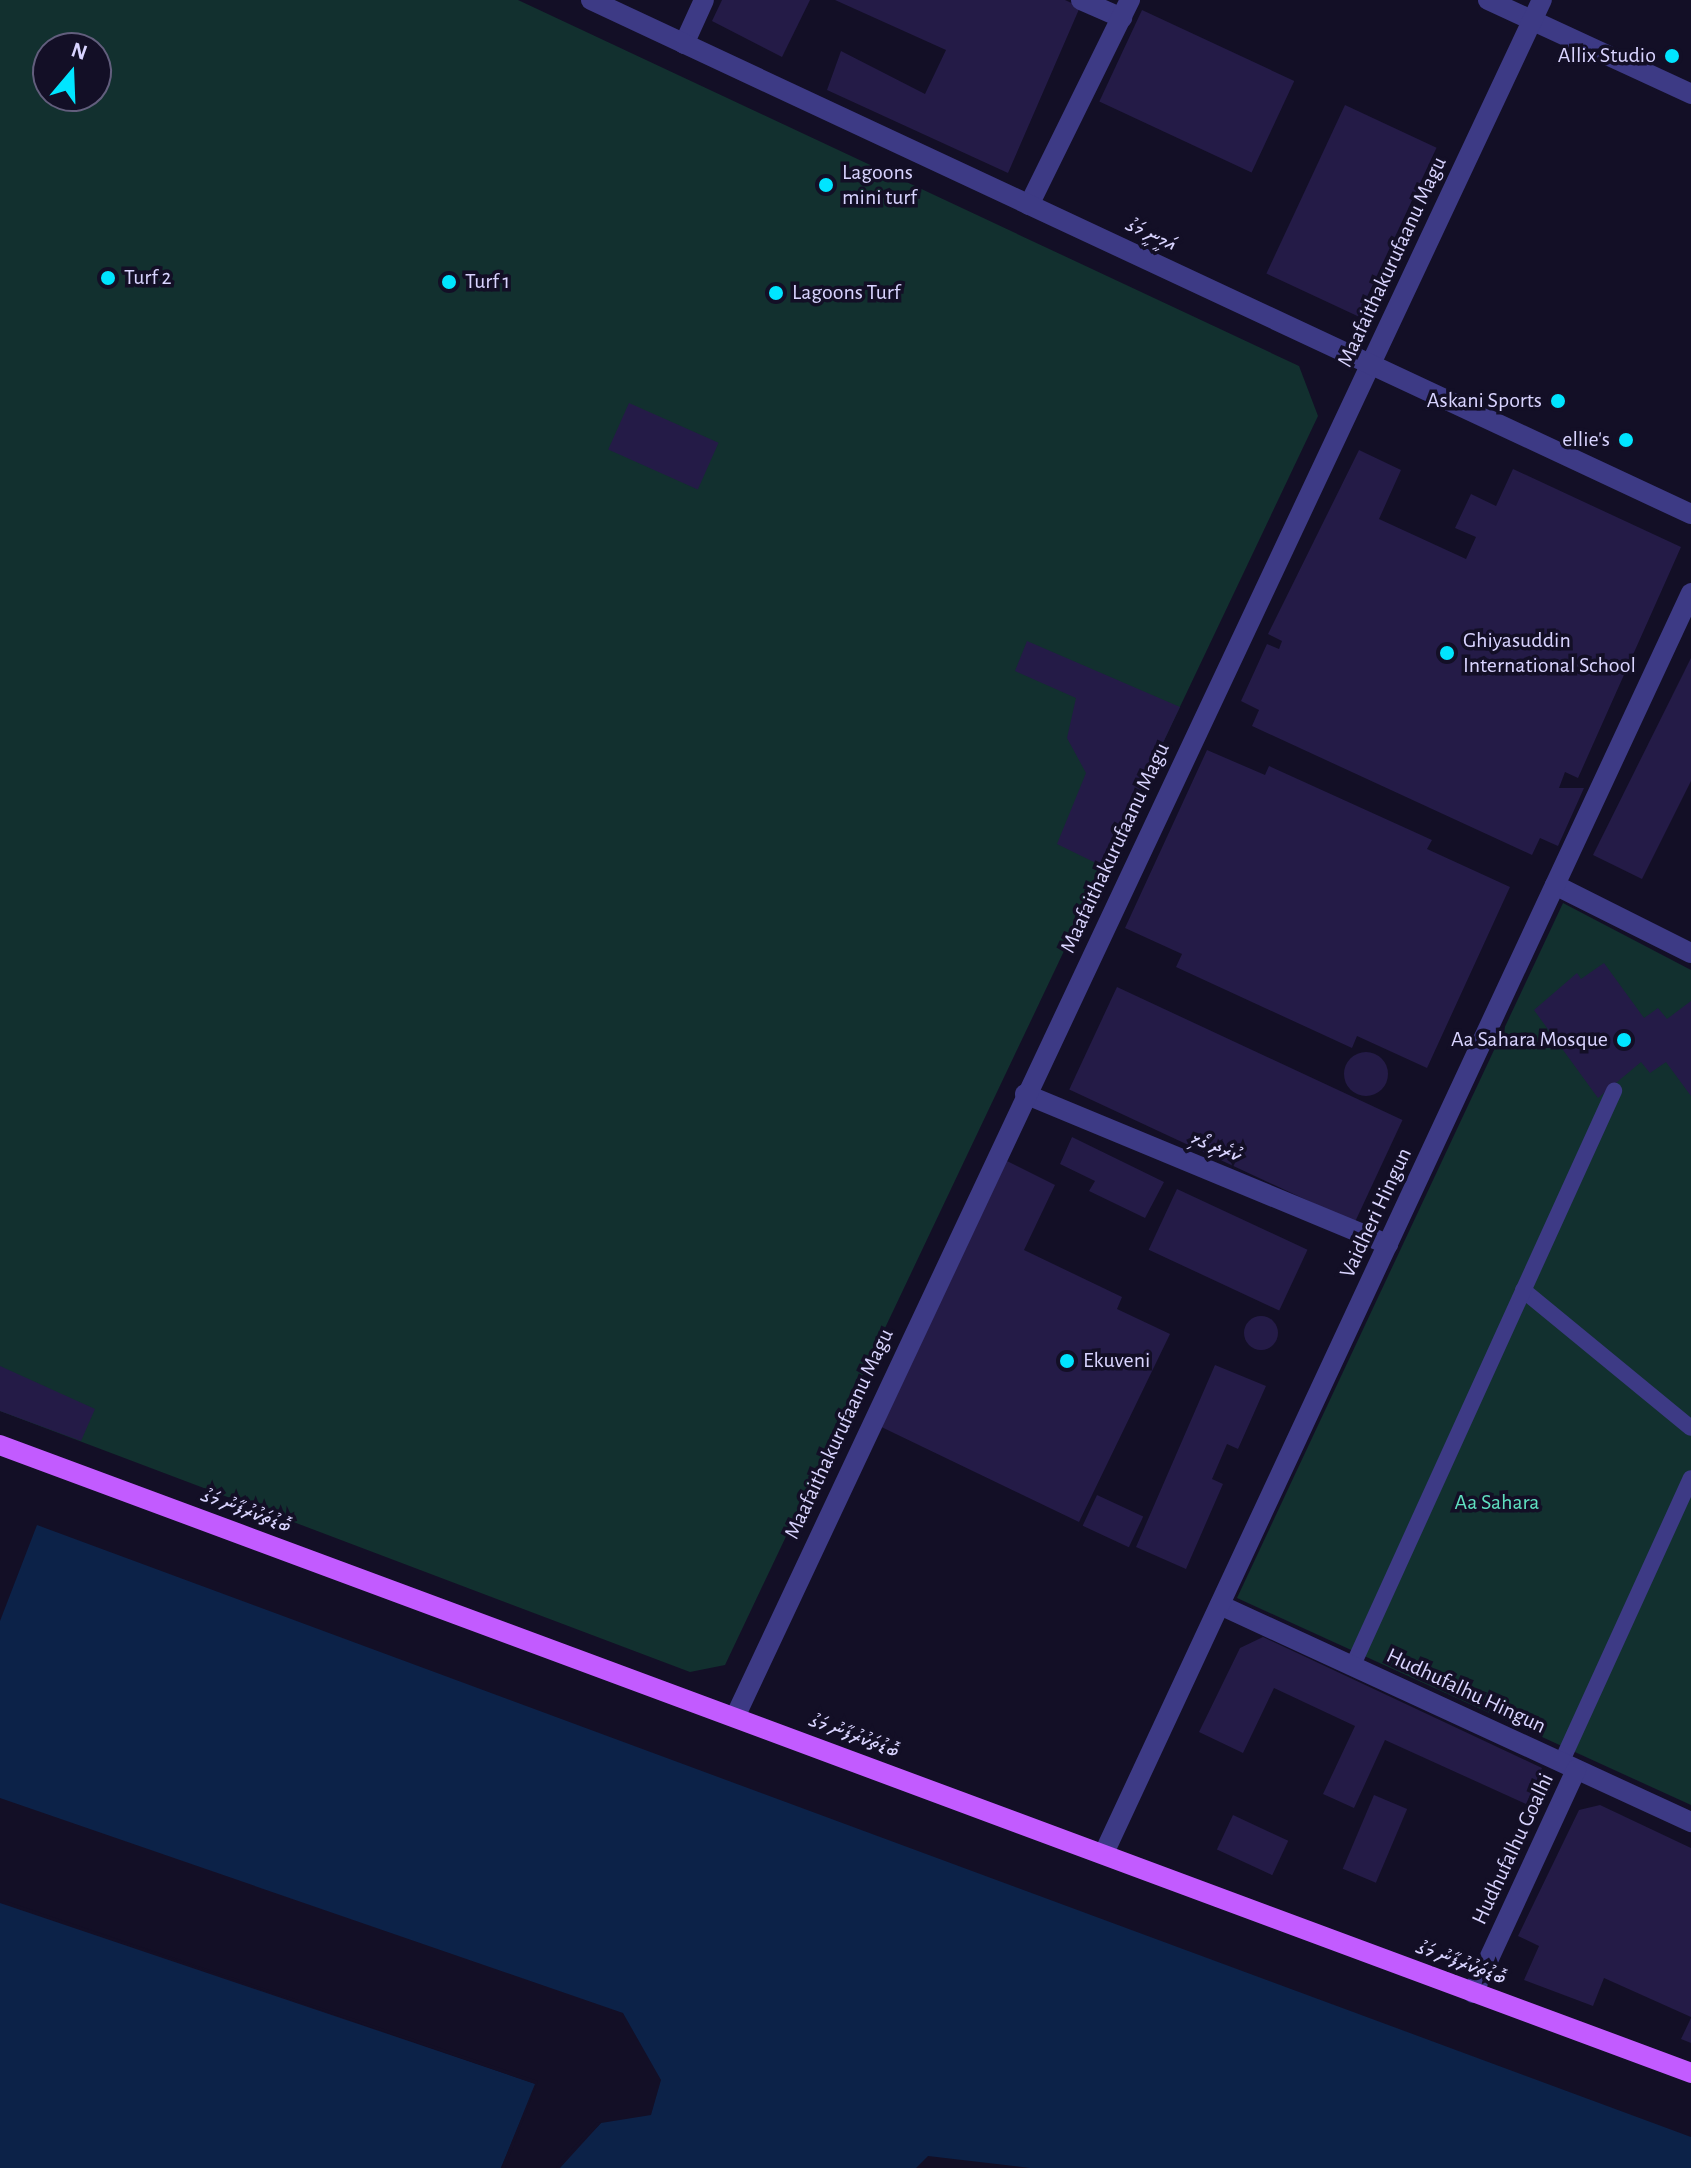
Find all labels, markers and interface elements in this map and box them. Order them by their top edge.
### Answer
north arrow [32,32,112,112]
text: N [68,38,90,64]
place label: Allix Studio [1558,43,1656,69]
marker: Allix Studio [1663,47,1681,65]
street label: Maafaithakurufaanu Magu [1332,153,1452,371]
place label: Lagoons mini turf [842,159,917,210]
marker: Lagoons mini turf [817,176,835,194]
street label: އަމީނީ މަގު [1121,212,1181,258]
place label: Turf 2 [124,265,172,291]
marker: Turf 2 [99,269,117,287]
place label: Turf 1 [465,269,510,295]
marker: Turf 1 [440,273,458,291]
place label: Lagoons Turf [792,280,900,306]
marker: Lagoons Turf [767,284,785,302]
place label: Askani Sports [1427,388,1542,414]
marker: Askani Sports [1549,392,1567,410]
place label: ellie's [1562,427,1610,453]
marker: ellie's [1617,431,1635,449]
place label: Ghiyasuddin International School [1463,627,1636,678]
marker: Ghiyasuddin International School [1438,644,1456,662]
street label: Maafaithakurufaanu Magu [1055,739,1175,957]
place label: Aa Sahara Mosque [1451,1027,1608,1053]
marker: Aa Sahara Mosque [1615,1031,1633,1049]
street label: ކުރެދި ގޯޅި [1187,1125,1245,1169]
street label: Vaidheri Hingun [1334,1144,1418,1282]
street label: Maafaithakurufaanu Magu [779,1325,899,1543]
place label: Ekuveni [1083,1348,1150,1374]
marker: Ekuveni [1058,1352,1076,1370]
street label: ބޮޑުތަކުރުފާނު މަގު [197,1482,295,1540]
park label: Aa Sahara [1454,1490,1540,1516]
street label: Hudhufalhu Hingun [1382,1642,1550,1740]
street label: ބޮޑުތަކުރުފާނު މަގު [805,1707,903,1765]
street label: Hudhufalhu Goalhi [1466,1769,1560,1929]
street label: ބޮޑުތަކުރުފާނު މަގު [1412,1934,1510,1992]

